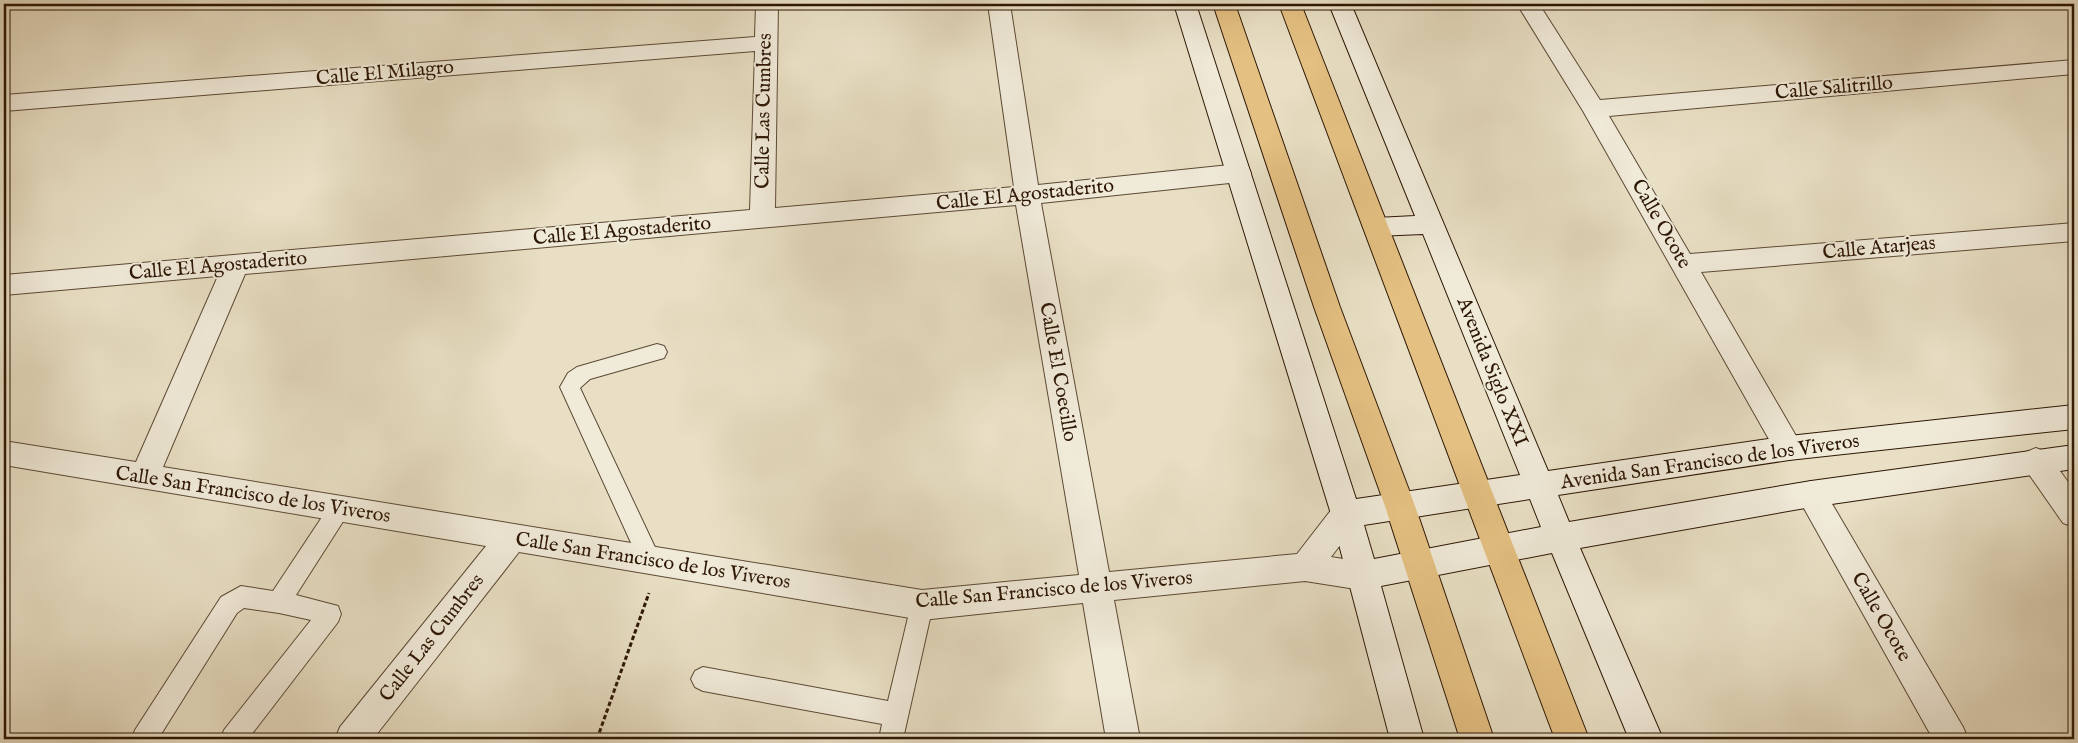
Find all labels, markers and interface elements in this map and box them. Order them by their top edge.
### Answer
street label: Calle Las Cumbres [750,33,778,189]
street label: Calle El Milagro [315,55,455,91]
street label: Calle Salitrillo [1774,70,1894,106]
street label: Calle El Agostaderito [935,173,1115,217]
street label: Calle Ocote [1625,175,1697,273]
street label: Calle El Agostaderito [532,211,712,251]
street label: Calle Atarjeas [1821,231,1937,265]
street label: Calle El Agostaderito [128,246,308,286]
street label: Avenida Siglo XXI [1450,293,1533,451]
street label: Calle El Coecillo [1033,300,1083,444]
street label: Avenida San Francisco de los Viveros [1558,429,1861,495]
street label: Calle San Francisco de los Viveros [114,461,392,529]
street label: Calle San Francisco de los Viveros [514,527,792,595]
street label: Calle San Francisco de los Viveros [914,565,1194,615]
street label: Calle Ocote [1845,568,1917,666]
street label: Calle Las Cumbres [374,569,490,707]

